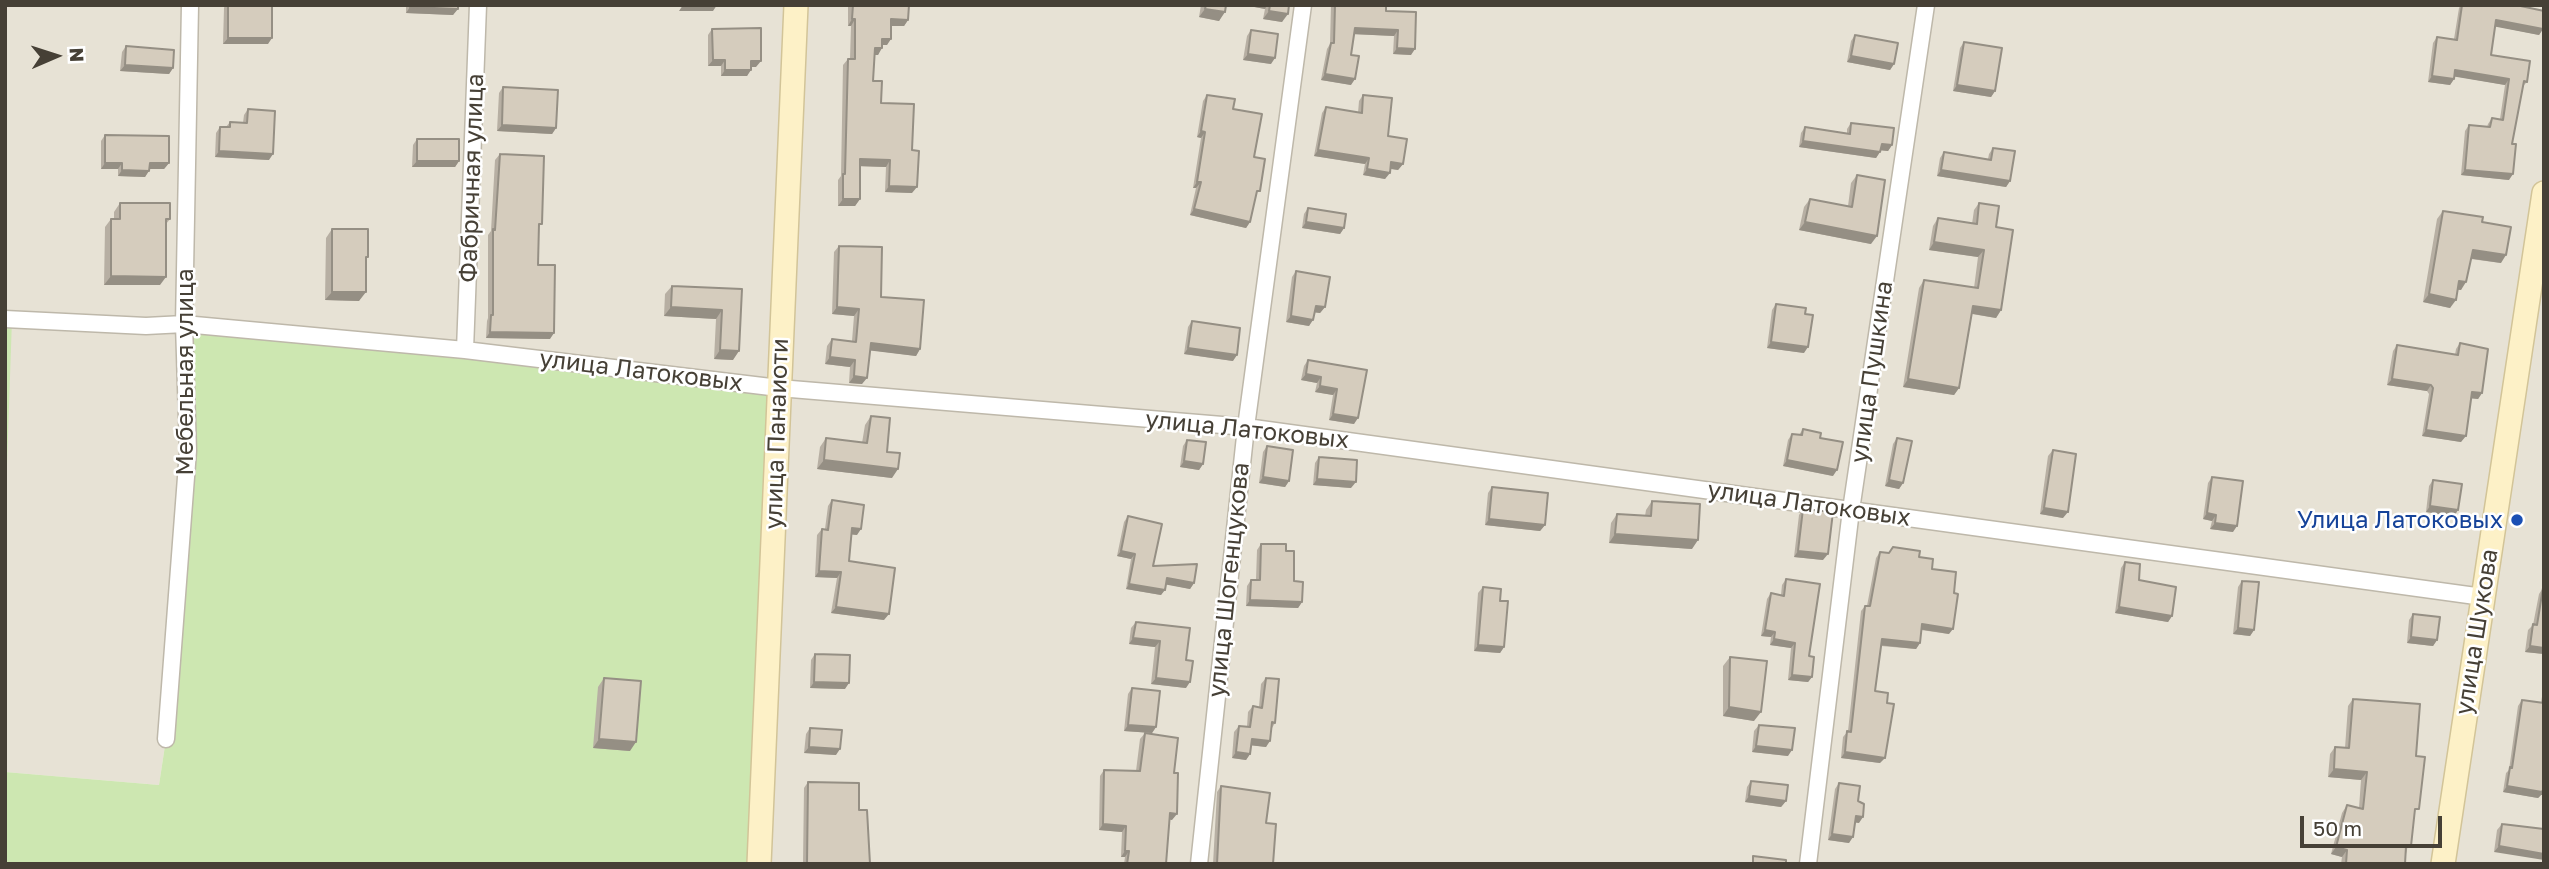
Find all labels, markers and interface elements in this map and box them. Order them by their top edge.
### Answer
north arrow [21,21,91,91]
text: N [66,47,89,63]
street label: Фабричная улица [454,73,490,283]
street label: Мебельная улица [171,268,199,476]
street label: улица Пушкина [1845,279,1899,465]
street label: улица Панаиоти [759,338,795,530]
street label: улица Латоковых [538,344,744,398]
street label: улица Латоковых [1144,405,1350,455]
street label: улица Шогенцукова [1202,461,1256,699]
street label: улица Латоковых [1706,475,1912,533]
place label: Улица Латоковых [2297,506,2503,534]
marker: Улица Латоковых [2509,512,2525,528]
street label: улица Шукова [2450,547,2504,717]
scale bar [2304,802,2446,846]
text: 50 m [2313,815,2362,841]

